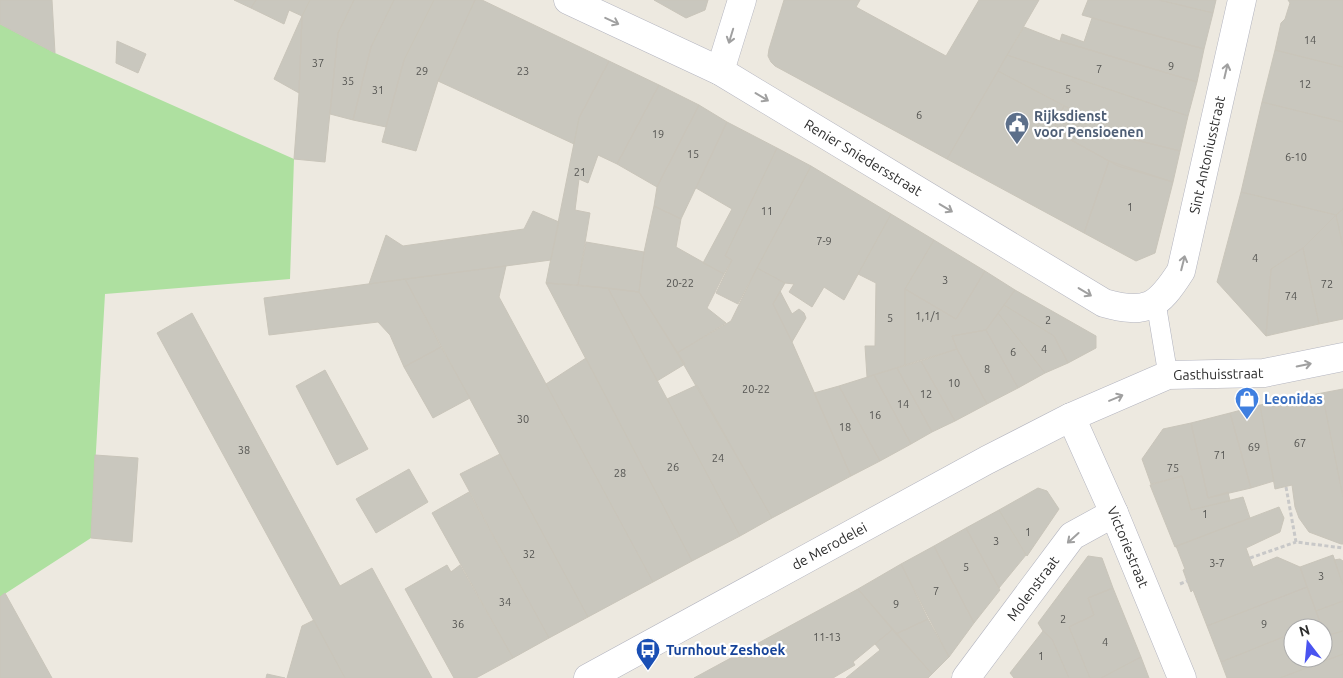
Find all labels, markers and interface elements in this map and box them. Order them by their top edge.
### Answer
one-way arrow [605,16,620,26]
one-way arrow [726,27,735,43]
house number: 14 [1304,34,1316,46]
house number: 37 [312,57,324,69]
house number: 9 [1168,60,1174,72]
house number: 7 [1096,63,1102,75]
one-way arrow [1222,63,1231,79]
house number: 29 [416,65,428,77]
house number: 23 [517,65,529,77]
house number: 35 [342,75,354,87]
house number: 12 [1299,78,1311,90]
house number: 5 [1065,83,1071,95]
house number: 31 [372,84,384,96]
one-way arrow [754,92,768,102]
street label: Sint Antoniusstraat [1186,94,1228,215]
place label: Rijksdienst voor Pensioenen [1034,108,1144,140]
house number: 6 [916,109,922,121]
public building icon: Rijksdienst voor Pensioenen [1004,111,1030,145]
street label: Renier Sniedersstraat [801,116,925,199]
house number: 19 [652,128,664,140]
house number: 15 [687,148,699,160]
house number: 6-10 [1285,151,1307,163]
house number: 21 [574,166,586,178]
house number: 1 [1127,201,1133,213]
one-way arrow [938,203,952,213]
house number: 11 [761,205,773,217]
house number: 7-9 [816,235,832,247]
house number: 4 [1252,252,1258,264]
one-way arrow [1179,256,1188,272]
house number: 3 [942,274,948,286]
house number: 20-22 [666,277,694,289]
house number: 72 [1321,278,1333,290]
one-way arrow [1077,287,1091,297]
house number: 74 [1285,290,1297,302]
house number: 1,1/1 [915,310,941,322]
house number: 5 [887,312,893,324]
house number: 2 [1045,314,1051,326]
house number: 4 [1041,343,1047,355]
house number: 6 [1010,346,1016,358]
one-way arrow [1295,360,1311,369]
house number: 8 [984,363,990,375]
street label: Gasthuisstraat [1173,365,1264,383]
house number: 10 [948,377,960,389]
house number: 20-22 [742,383,770,395]
shop icon: Leonidas [1234,386,1260,420]
house number: 12 [920,388,932,400]
place label: Leonidas [1264,391,1323,407]
one-way arrow [1108,392,1123,402]
house number: 14 [897,398,909,410]
house number: 16 [869,409,881,421]
house number: 30 [517,413,529,425]
house number: 18 [839,421,851,433]
house number: 67 [1294,437,1306,449]
house number: 69 [1248,441,1260,453]
house number: 38 [238,444,250,456]
house number: 71 [1214,449,1226,461]
house number: 24 [712,452,724,464]
house number: 26 [667,461,679,473]
house number: 75 [1167,462,1179,474]
house number: 28 [614,467,626,479]
street label: Victoriestraat [1104,504,1152,590]
house number: 1 [1202,508,1208,520]
street label: de Merodelei [789,519,870,573]
house number: 1 [1025,526,1031,538]
one-way arrow [1067,532,1079,544]
house number: 3 [993,535,999,547]
house number: 32 [523,548,535,560]
street label: Molenstraat [1004,552,1063,624]
house number: 3-7 [1209,557,1225,569]
house number: 5 [963,561,969,573]
house number: 3 [1318,570,1324,582]
house number: 7 [933,585,939,597]
house number: 34 [499,596,511,608]
house number: 9 [893,598,899,610]
house number: 2 [1060,613,1066,625]
house number: 36 [452,618,464,630]
house number: 9 [1261,618,1267,630]
north arrow [1283,618,1333,668]
text: N [1297,621,1312,640]
house number: 11-13 [813,631,841,643]
house number: 4 [1102,636,1108,648]
bus stop icon: Turnhout Zeshoek [635,637,661,671]
place label: Turnhout Zeshoek [666,642,786,658]
house number: 1 [1038,650,1044,662]

